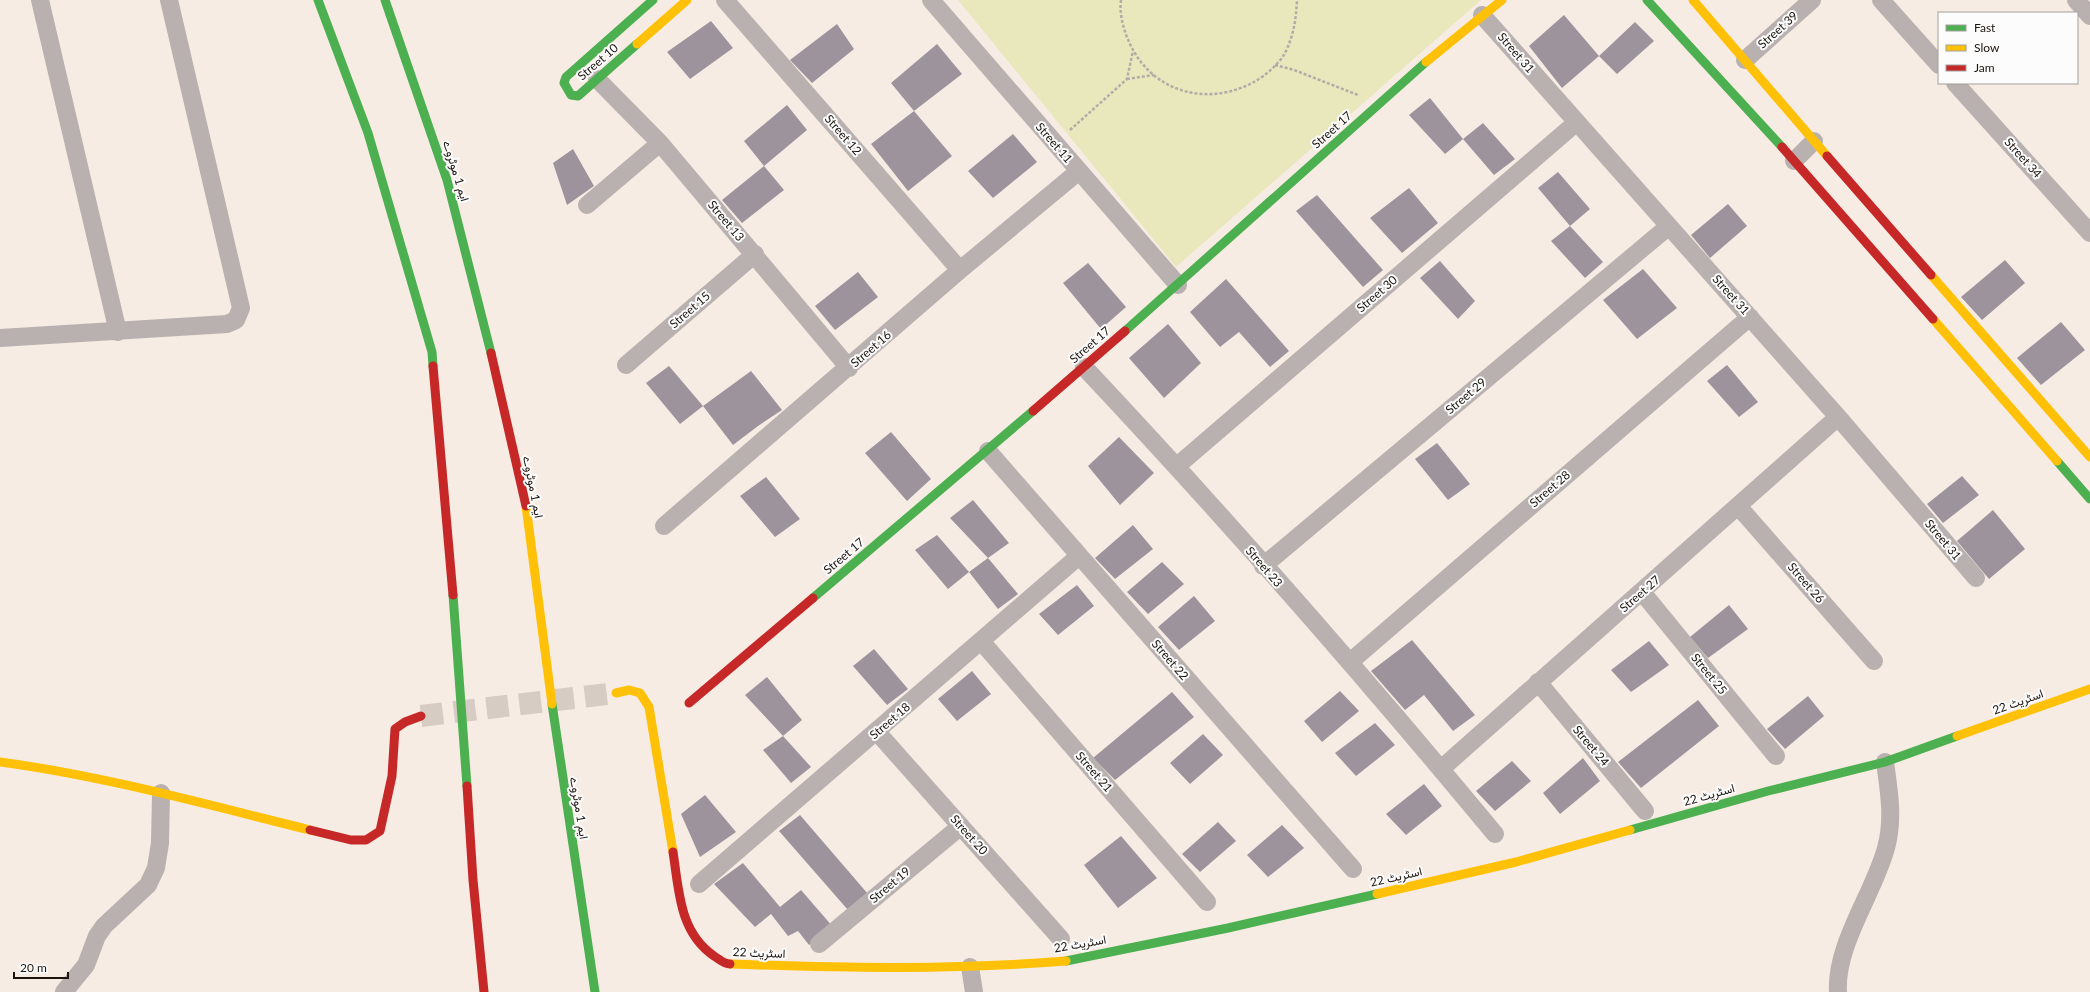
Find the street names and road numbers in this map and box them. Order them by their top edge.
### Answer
street label: Street 39 [1755,8,1801,51]
street label: Street 31 [1495,29,1538,76]
street label: Street 10 [574,40,621,83]
street label: Street 17 [1309,108,1355,151]
street label: Street 12 [822,111,865,158]
street label: Street 11 [1033,119,1076,166]
street label: Street 34 [2002,135,2045,181]
street label: ایم 1 موٹروے [439,139,473,203]
street label: Street 13 [705,197,748,244]
street label: Street 30 [1353,272,1400,315]
street label: Street 31 [1710,272,1753,318]
street label: Street 15 [666,288,713,331]
street label: Street 17 [1066,323,1113,366]
street label: Street 16 [847,327,894,370]
street label: Street 29 [1442,374,1489,417]
street label: ایم 1 موٹروے [519,455,547,519]
street label: Street 28 [1526,467,1573,510]
street label: Street 31 [1922,516,1965,563]
street label: Street 17 [820,534,867,577]
street label: Street 23 [1243,543,1286,590]
street label: Street 26 [1785,559,1828,606]
street label: Street 27 [1616,572,1663,615]
street label: Street 22 [1149,636,1192,683]
street label: Street 25 [1688,650,1731,697]
street label: اسٹریٹ 22 [1990,685,2046,719]
street label: Street 18 [866,699,913,742]
street label: Street 24 [1570,722,1613,769]
street label: Street 21 [1073,748,1116,795]
street label: ایم 1 موٹروے [566,776,592,840]
street label: اسٹریٹ 22 [1681,780,1737,810]
street label: Street 20 [948,812,991,858]
street label: Street 19 [866,863,913,906]
street label: اسٹریٹ 22 [1368,863,1424,891]
street label: اسٹریٹ 22 [1053,932,1107,956]
street label: اسٹریٹ 22 [732,944,786,962]

